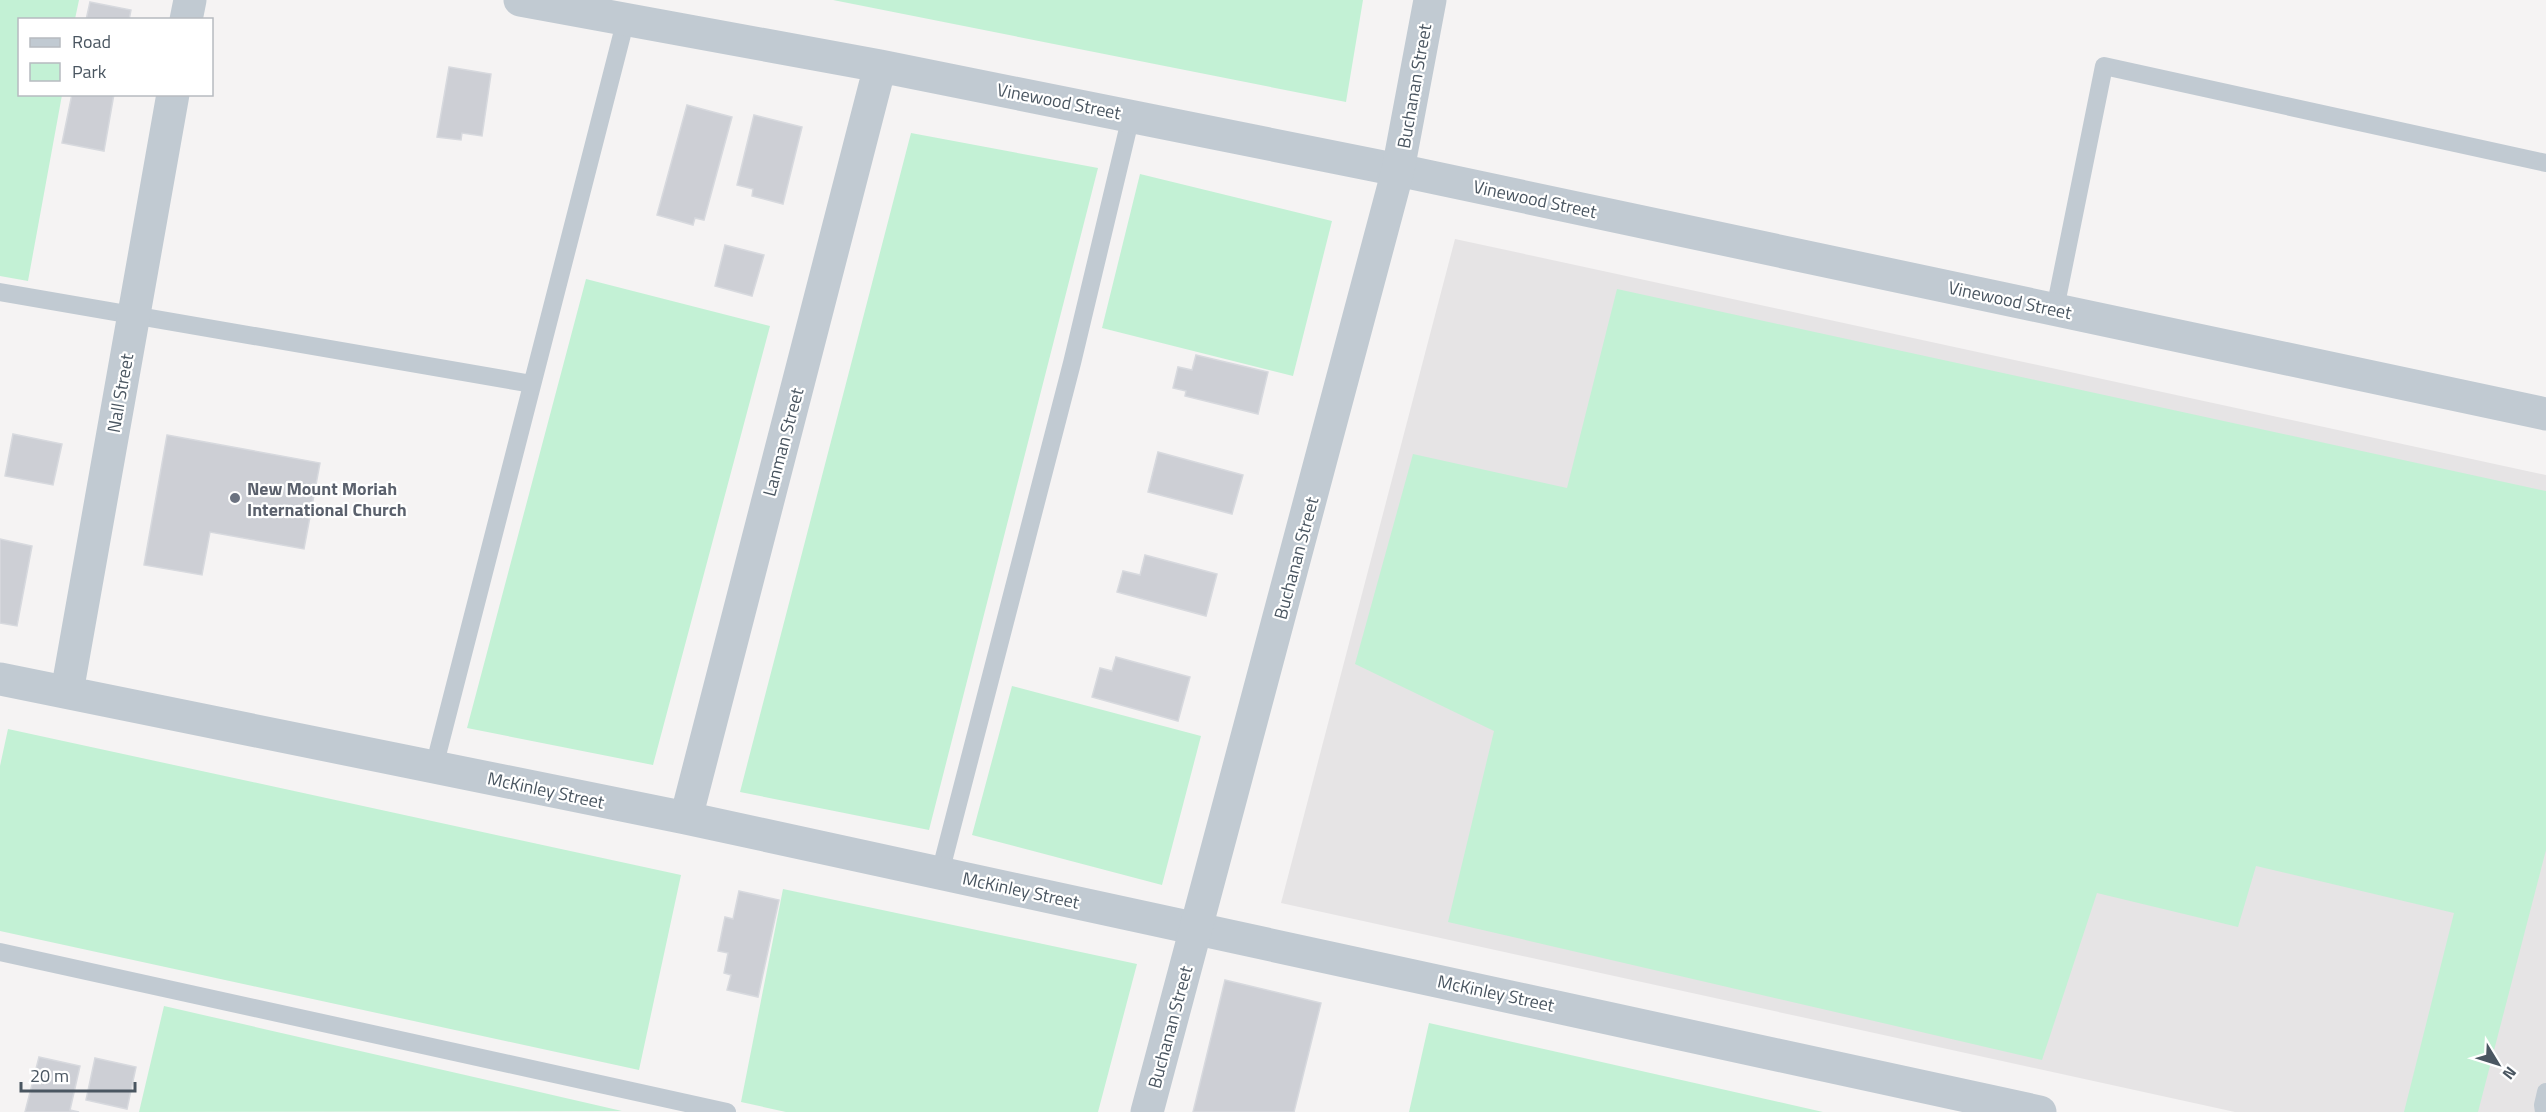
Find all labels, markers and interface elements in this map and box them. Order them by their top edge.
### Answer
legend [18,18,213,96]
street label: Buchanan Street [1390,21,1438,150]
text: Road [72,28,111,55]
text: Park [72,58,107,85]
street label: Vinewood Street [995,76,1124,126]
street label: Vinewood Street [1471,173,1600,225]
street label: Vinewood Street [1946,274,2075,326]
street label: Nall Street [100,351,140,435]
street label: Lanman Street [756,384,811,499]
place label: New Mount Moriah International Church [247,475,407,523]
marker: New Mount Moriah International Church [228,491,242,505]
street label: Buchanan Street [1267,493,1326,622]
street label: McKinley Street [485,764,608,816]
street label: McKinley Street [960,864,1083,916]
street label: Buchanan Street [1141,962,1200,1091]
street label: McKinley Street [1435,967,1558,1019]
north arrow [2468,1034,2528,1094]
scale bar [21,1055,135,1093]
text: N [2497,1061,2523,1085]
text: 20 m [30,1062,69,1089]

